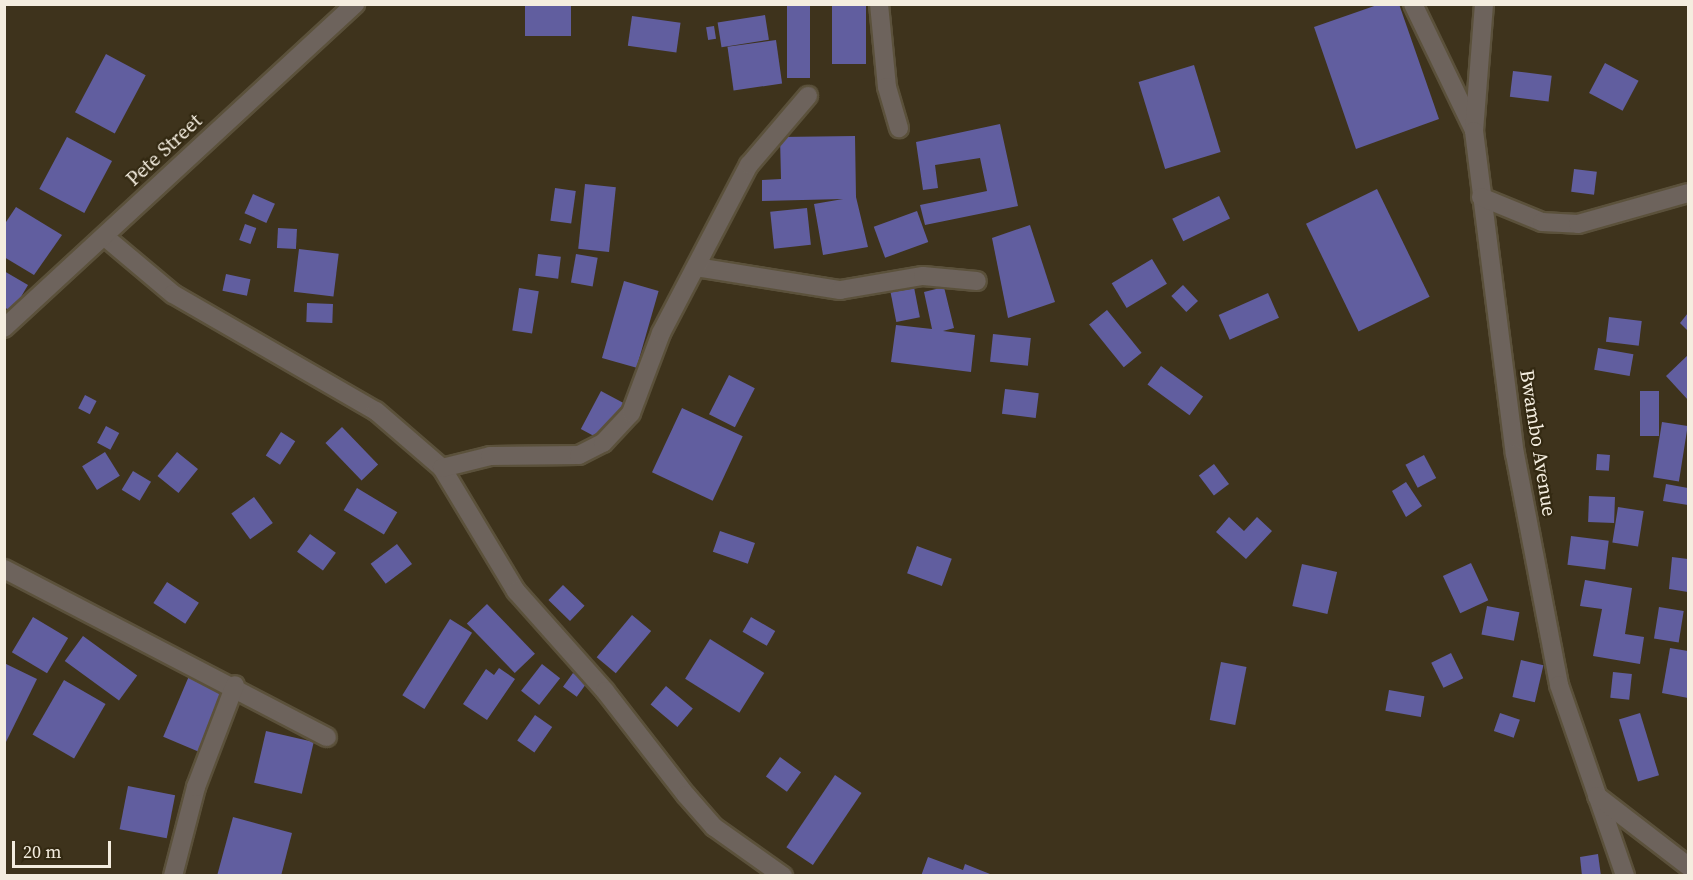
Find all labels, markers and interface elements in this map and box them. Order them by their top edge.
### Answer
street label: Pete Street [121,109,207,191]
street label: Bwambo Avenue [1515,368,1561,518]
scale bar [15,829,114,867]
text: 20 m [23,839,61,864]

